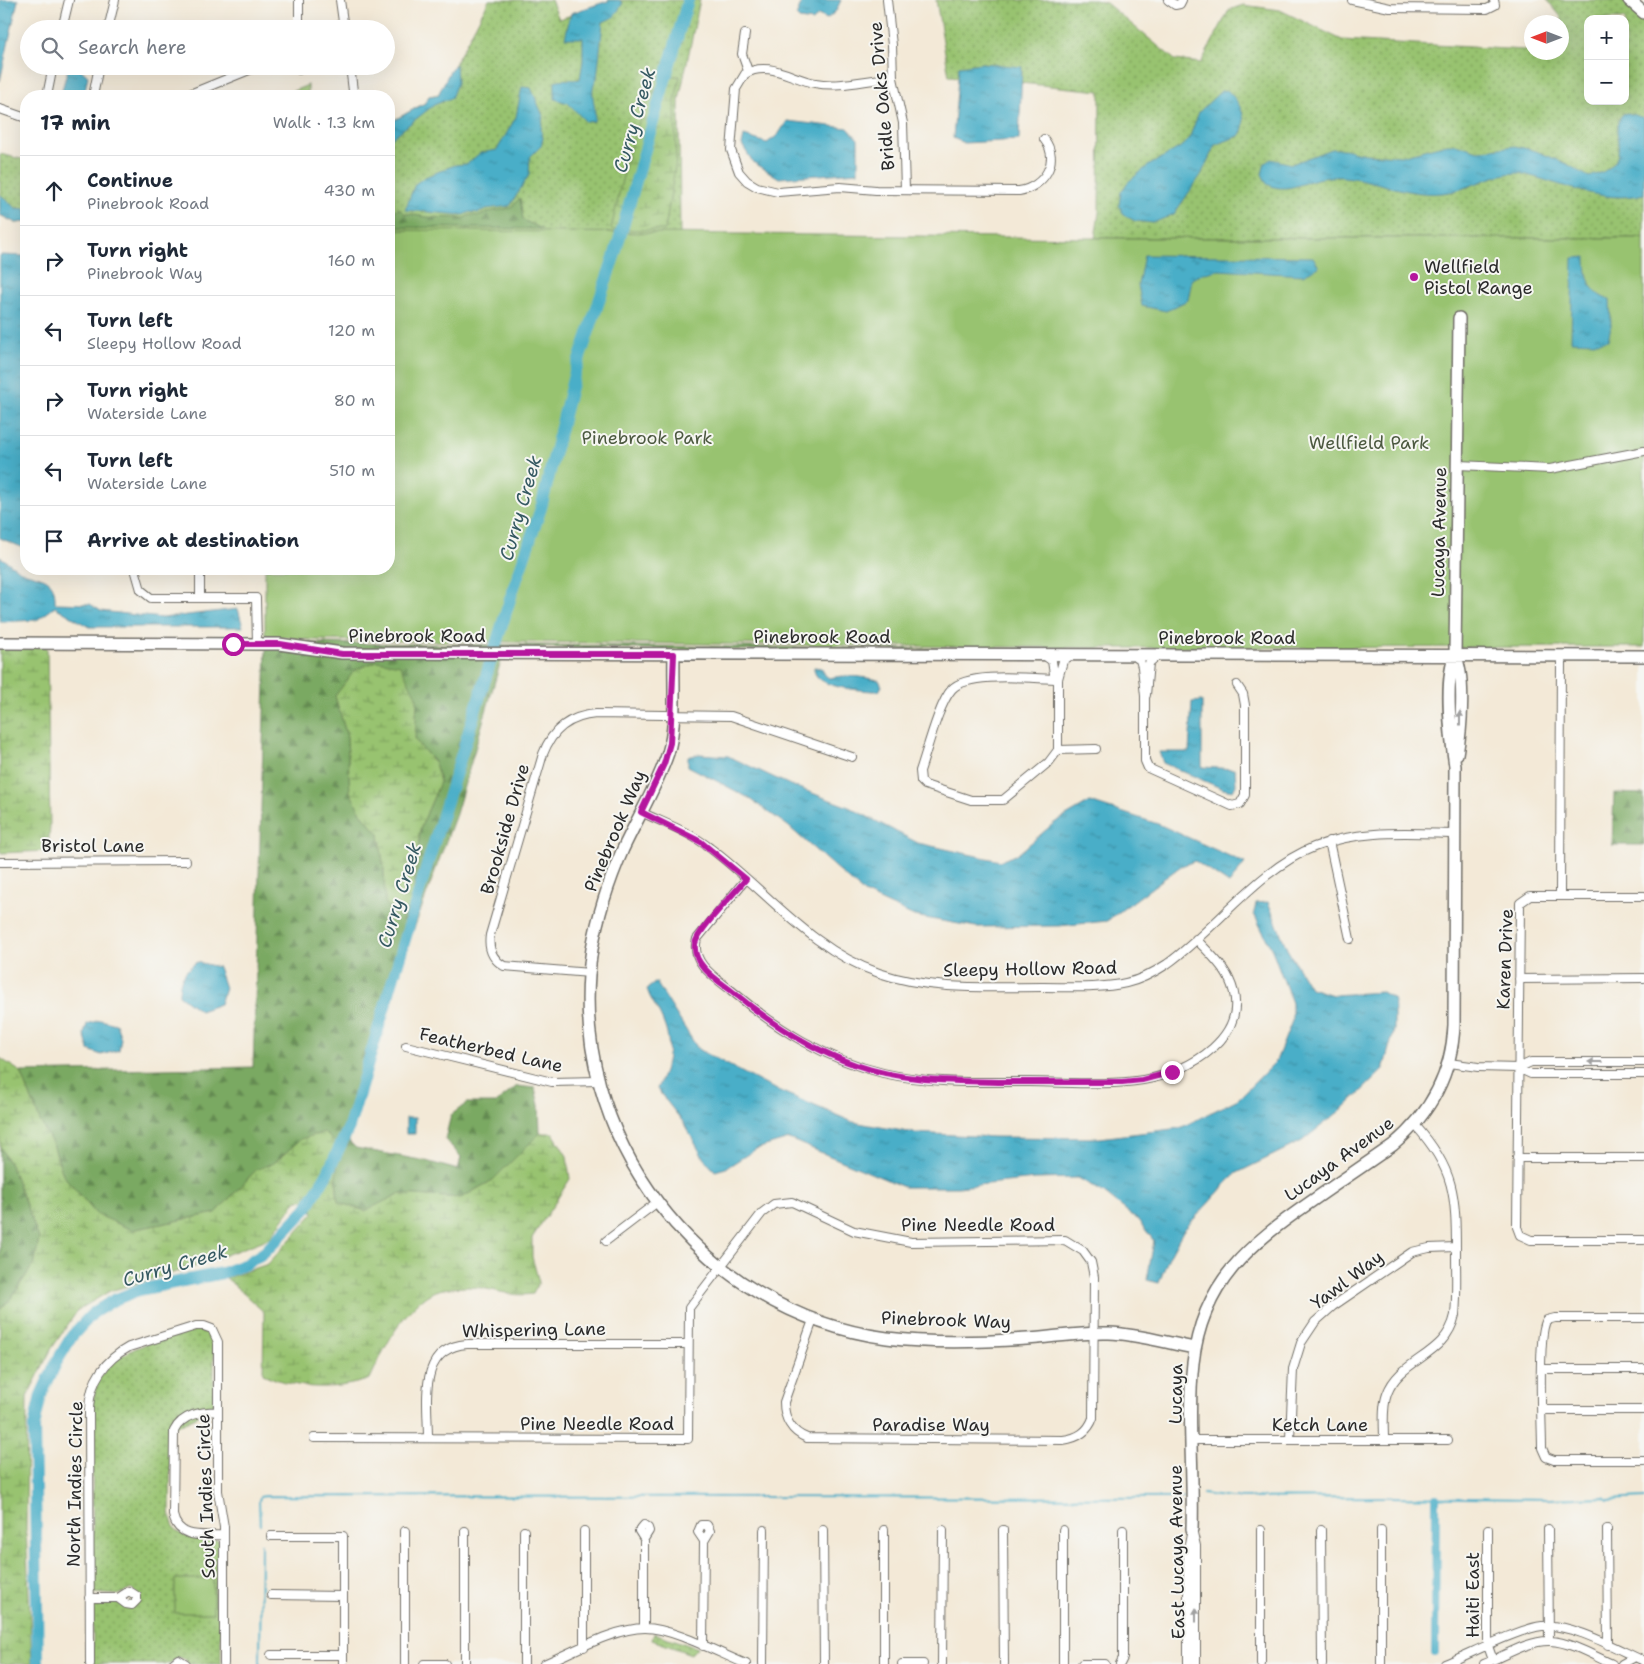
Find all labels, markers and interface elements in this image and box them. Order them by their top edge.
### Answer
north arrow [1524,15,1569,60]
map controls [1584,15,1629,105]
button: + [1584,15,1629,60]
search box [20,20,395,75]
street label: Bridle Oaks Drive [864,20,900,172]
icon: search [38,34,66,62]
text: Search here [78,35,187,60]
button: − [1584,60,1629,105]
water label: Curry Creek [608,64,661,176]
text: 17 min [40,109,111,137]
text: Walk · 1.3 km [273,112,375,133]
text: Continue [87,168,173,193]
icon: ahead [40,177,68,205]
text: 430 m [324,180,375,201]
text: Pinebrook Road [87,193,209,214]
text: Turn right [87,238,188,263]
icon: right [40,247,68,275]
text: 160 m [328,250,375,271]
place label: Wellfield Pistol Range [1424,255,1533,300]
text: Pinebrook Way [87,263,203,284]
marker: Wellfield Pistol Range [1408,271,1420,283]
text: Turn left [87,308,173,333]
icon: left [40,317,68,345]
text: 120 m [328,320,375,341]
text: Sleepy Hollow Road [87,333,242,354]
text: Turn right [87,378,188,403]
icon: right [40,387,68,415]
text: 80 m [334,390,375,411]
text: Waterside Lane [87,403,207,424]
park label: Pinebrook Park [582,426,712,450]
park label: Wellfield Park [1309,431,1429,455]
text: Turn left [87,448,173,473]
water label: Curry Creek [494,452,547,564]
icon: left [40,457,68,485]
text: 510 m [329,460,375,481]
street label: Lucaya Avenue [1426,467,1452,597]
text: Waterside Lane [87,473,207,494]
icon: arrive [40,527,68,555]
text: Arrive at destination [87,528,299,553]
street label: Pinebrook Road [348,624,486,648]
street label: Pinebrook Road [753,625,891,649]
street label: Pinebrook Road [1158,626,1296,650]
route start [222,633,245,656]
one-way arrow [1456,709,1464,725]
street label: Brookside Drive [475,761,535,897]
street label: Pinebrook Way [579,766,651,896]
street label: Bristol Lane [41,834,145,858]
water label: Curry Creek [372,840,427,951]
street label: Karen Drive [1491,908,1519,1010]
street label: Sleepy Hollow Road [943,955,1117,983]
street label: Featherbed Lane [417,1022,565,1078]
one-way arrow [1587,1058,1603,1066]
route end [1161,1061,1184,1084]
street label: Lucaya Avenue [1279,1111,1399,1207]
street label: Pine Needle Road [901,1213,1055,1237]
water label: Curry Creek [120,1238,231,1292]
street label: Yawl Way [1306,1245,1388,1315]
street label: Pinebrook Way [881,1306,1011,1334]
street label: Whispering Lane [462,1317,606,1343]
street label: Lucaya [1163,1364,1189,1424]
street label: North Indies Circle [62,1401,88,1567]
street label: Pine Needle Road [520,1412,674,1436]
street label: South Indies Circle [191,1413,221,1579]
street label: Paradise Way [872,1413,990,1437]
street label: Ketch Lane [1272,1413,1368,1437]
street label: East Lucaya Avenue [1163,1464,1191,1640]
street label: Haiti East [1461,1552,1485,1638]
one-way arrow [1192,1607,1200,1623]

